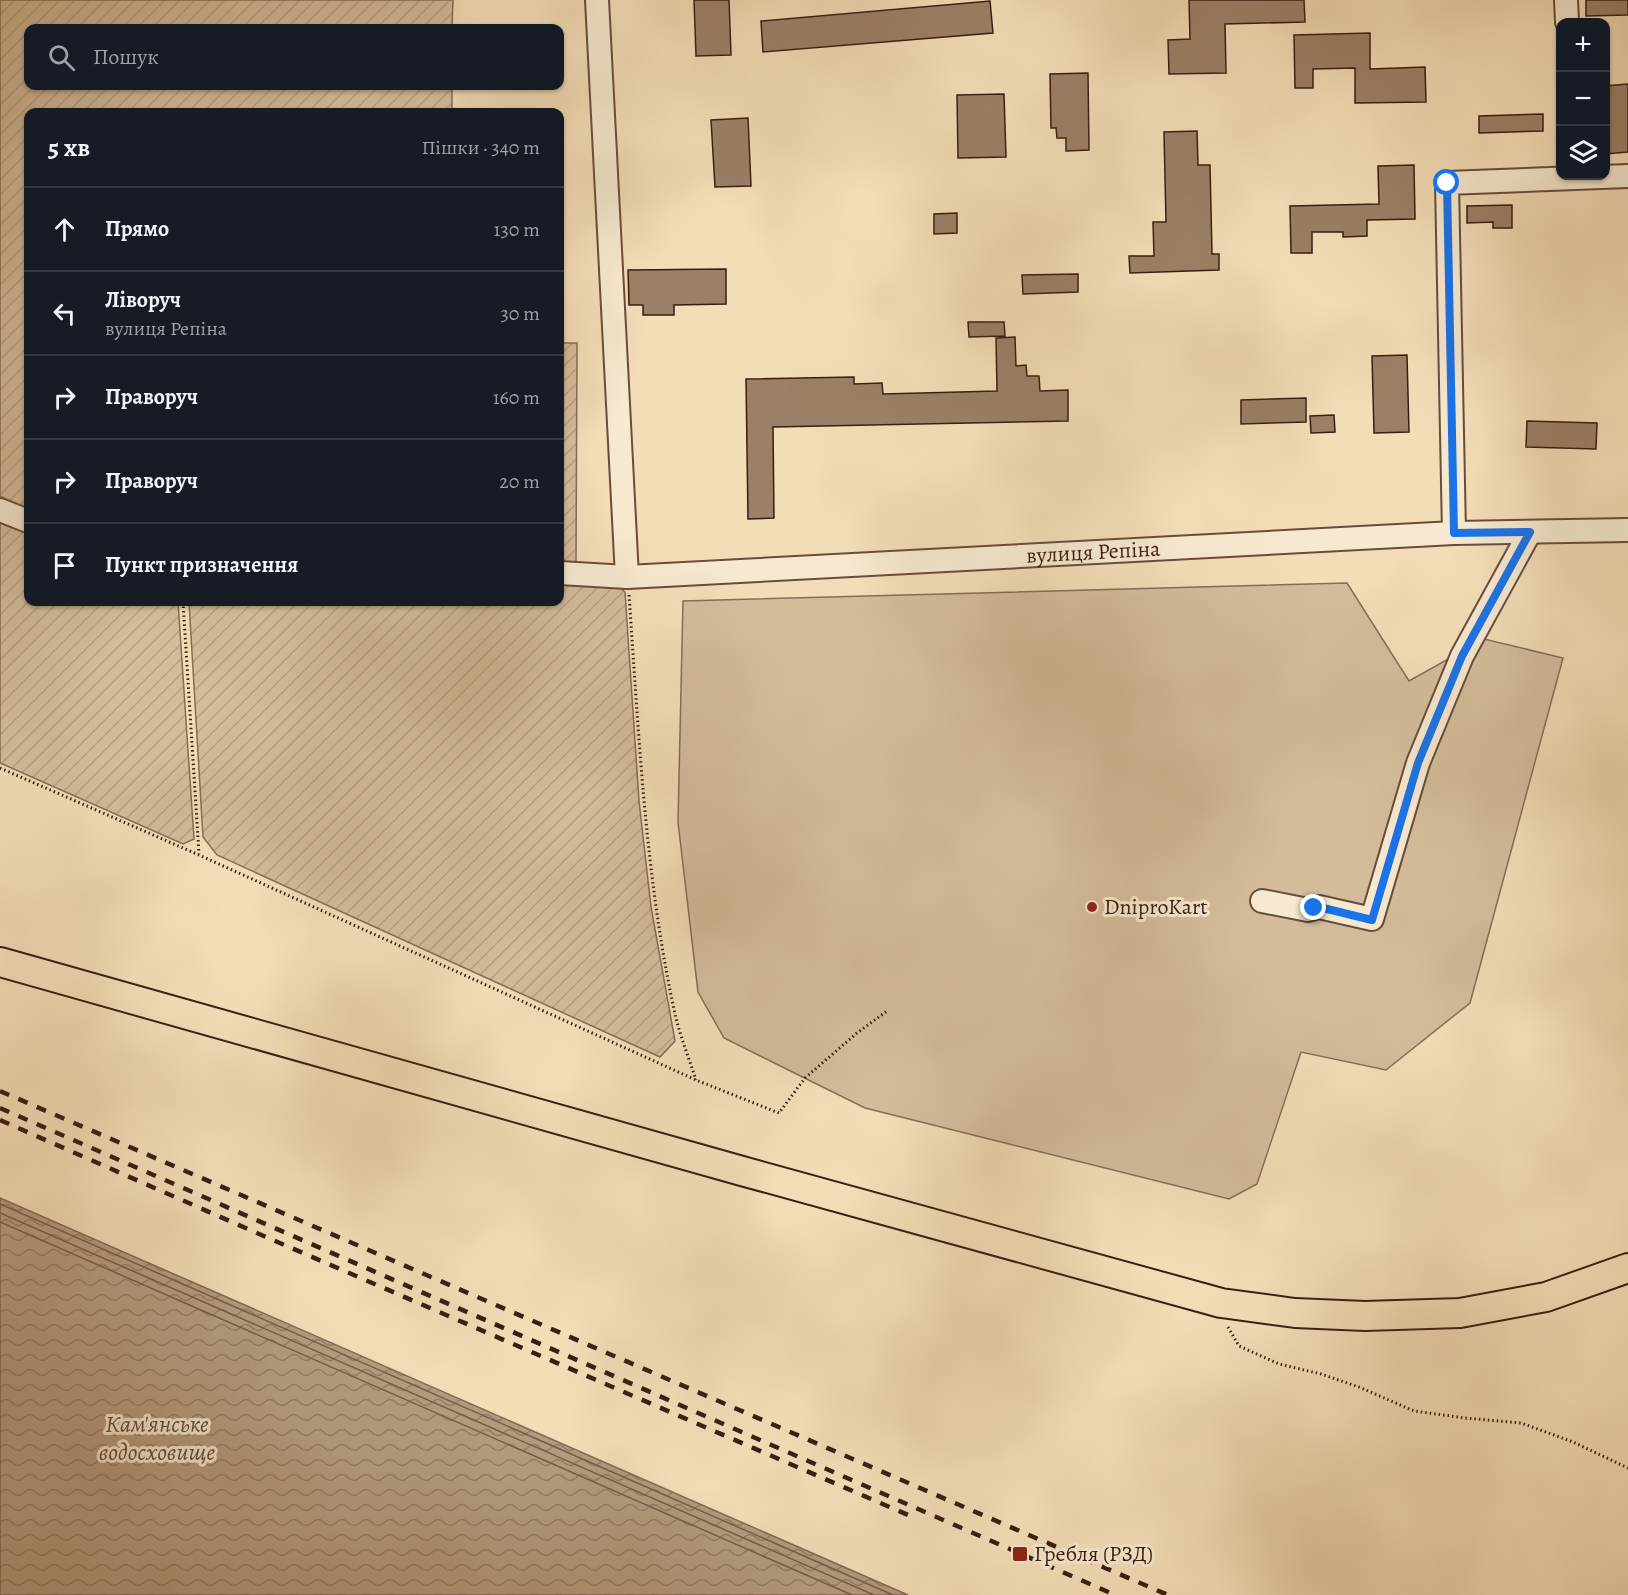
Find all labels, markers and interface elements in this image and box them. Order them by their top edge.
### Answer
map controls [1556,18,1610,180]
button: + [1556,18,1610,72]
search box [24,24,564,90]
icon: search [45,41,78,74]
text: Пошук [93,42,159,72]
button: − [1556,72,1610,126]
button: layers [1556,126,1610,180]
text: 5 хв [48,130,90,165]
text: Пішки · 340 m [421,134,540,161]
route start [1433,169,1459,195]
icon: ahead [48,213,81,246]
text: Прямо [105,214,169,244]
text: 130 m [494,216,540,243]
text: Ліворуч [105,285,181,315]
icon: left [48,297,81,330]
text: 30 m [500,300,540,327]
text: вулиця Репіна [105,315,227,342]
icon: right [48,381,81,414]
text: Праворуч [105,382,198,412]
text: 160 m [493,384,540,411]
icon: right [48,465,81,498]
text: Праворуч [105,466,198,496]
text: 20 m [499,468,540,495]
street label: вулиця Репіна [1025,534,1162,571]
icon: arrive [48,549,81,582]
text: Пункт призначення [105,550,298,580]
place label: DniproKart [1104,892,1208,922]
route end [1300,894,1326,920]
marker: DniproKart [1085,900,1099,914]
water label: Кам'янське водосховище [99,1408,215,1468]
place label: Гребля (РЗД) [1034,1539,1153,1569]
marker: Гребля (РЗД) [1011,1545,1029,1563]

